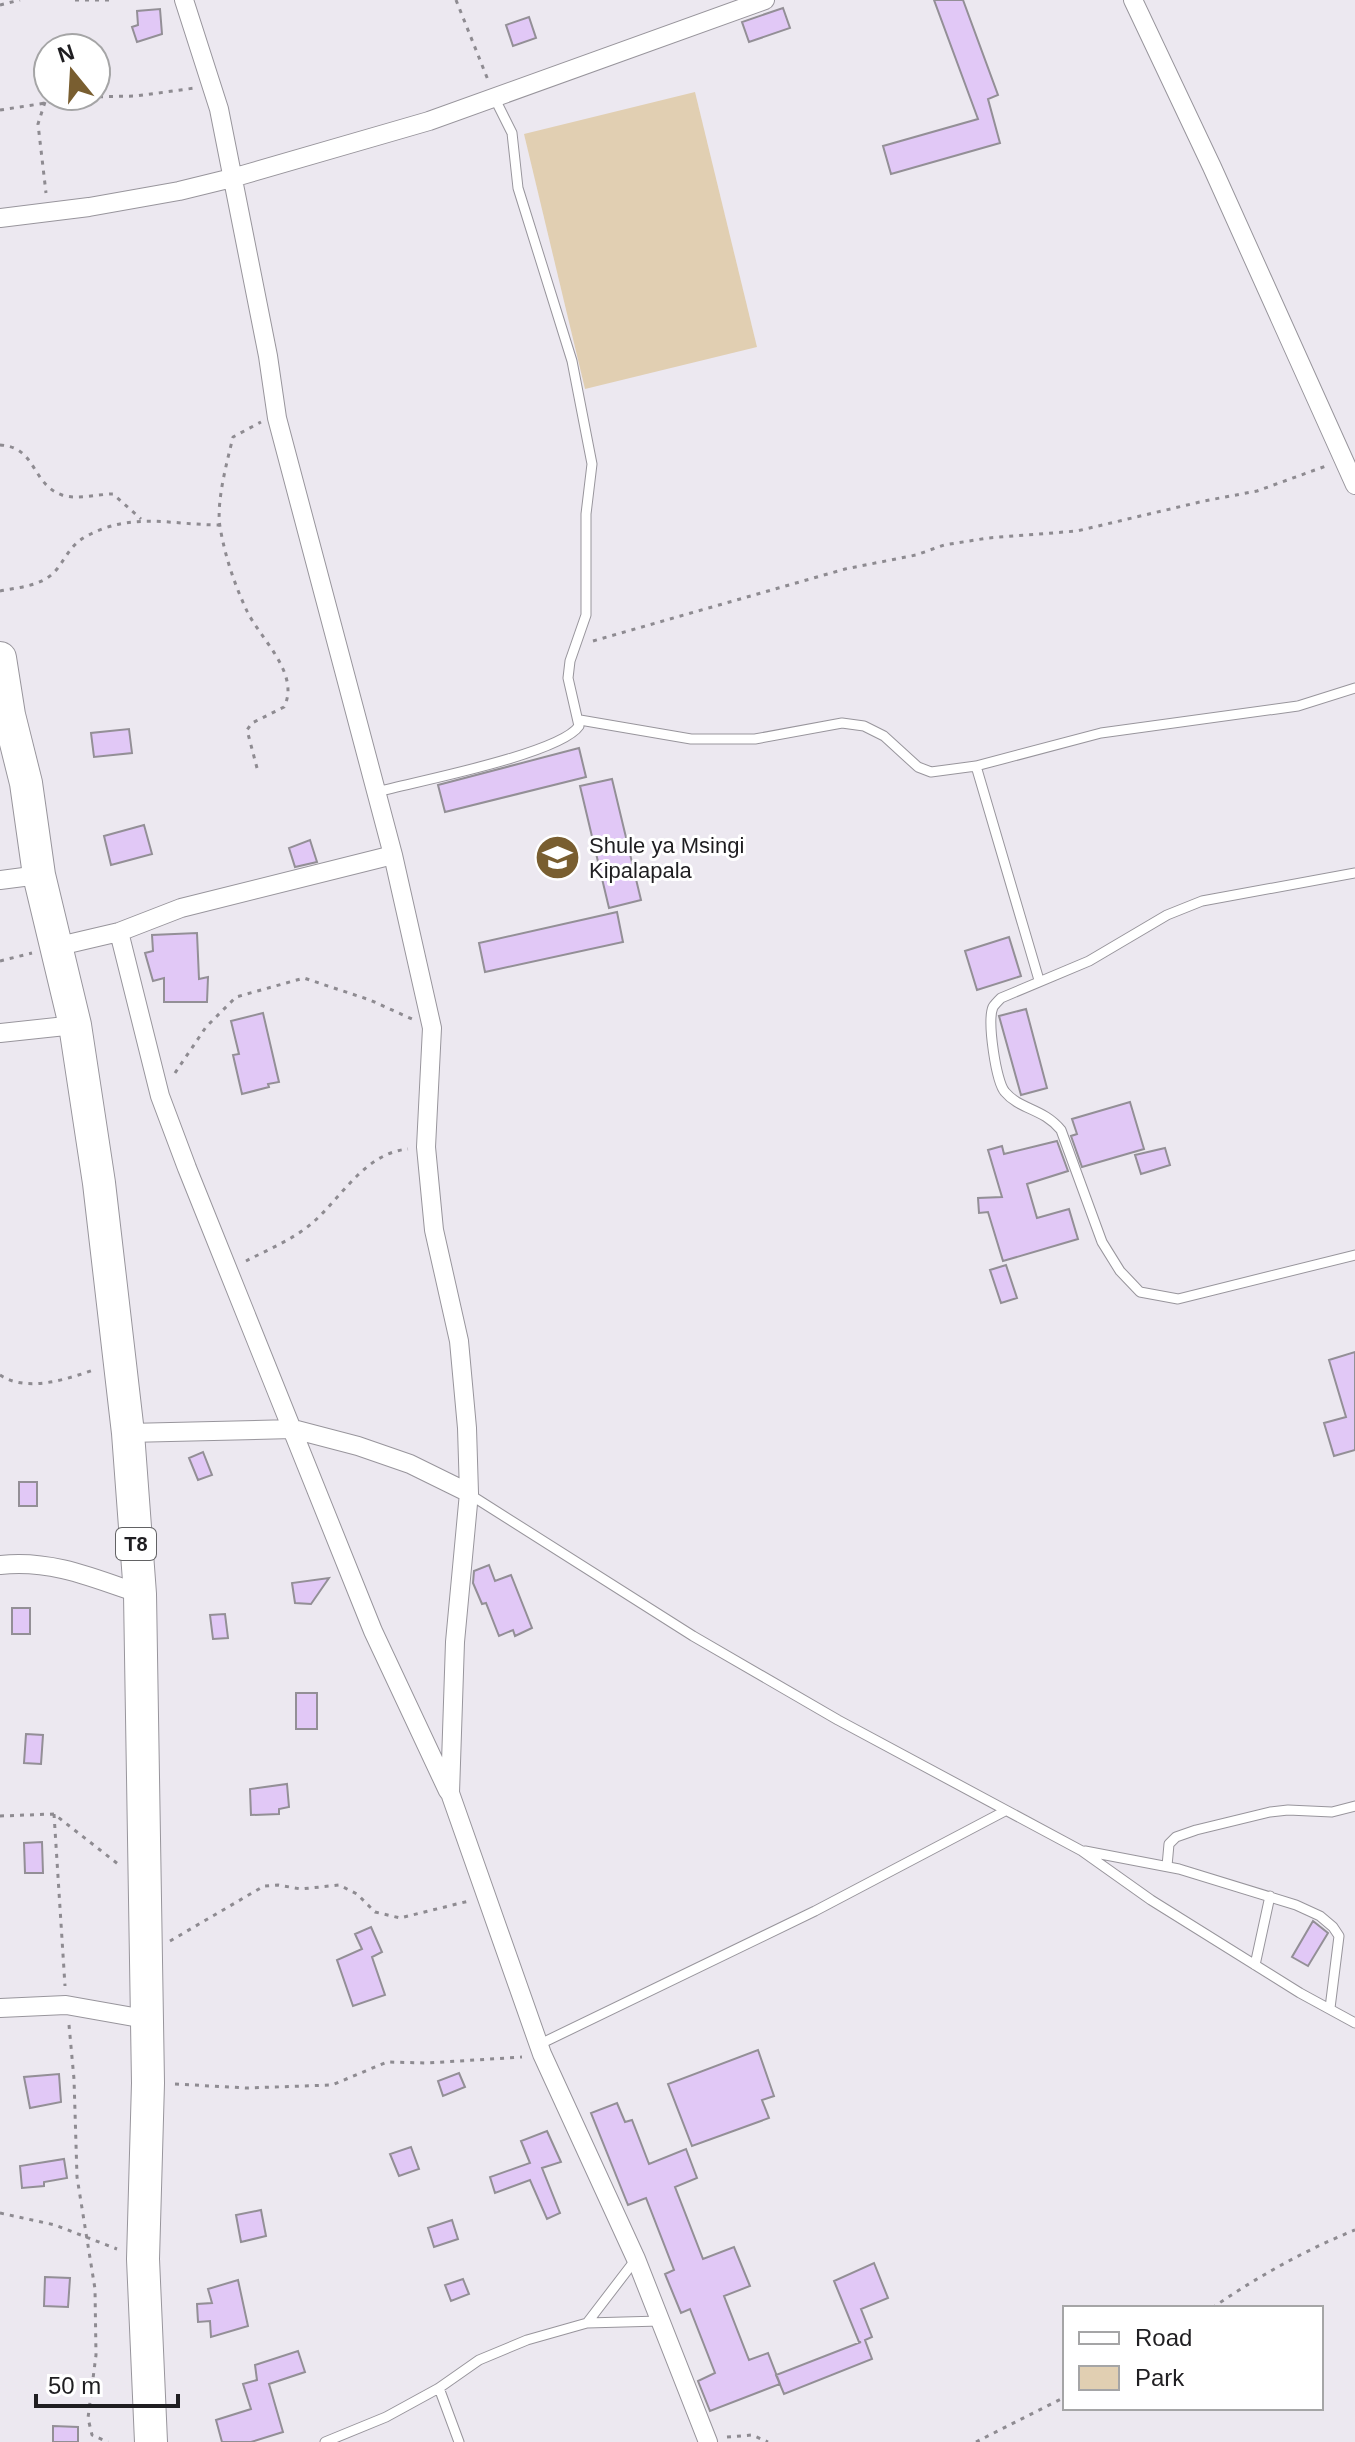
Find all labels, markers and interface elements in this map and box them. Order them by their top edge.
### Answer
north arrow [32,32,112,112]
text: N [55,39,77,68]
place label: Shule ya Msingi Kipalapala [589,833,744,883]
school or university icon: Shule ya Msingi Kipalapala [534,834,582,882]
road number: T8 [116,1528,156,1560]
legend [1063,2306,1323,2410]
text: Road [1135,2324,1192,2351]
scale bar [36,2358,178,2408]
text: Park [1135,2364,1185,2391]
text: 50 m [48,2372,101,2399]

